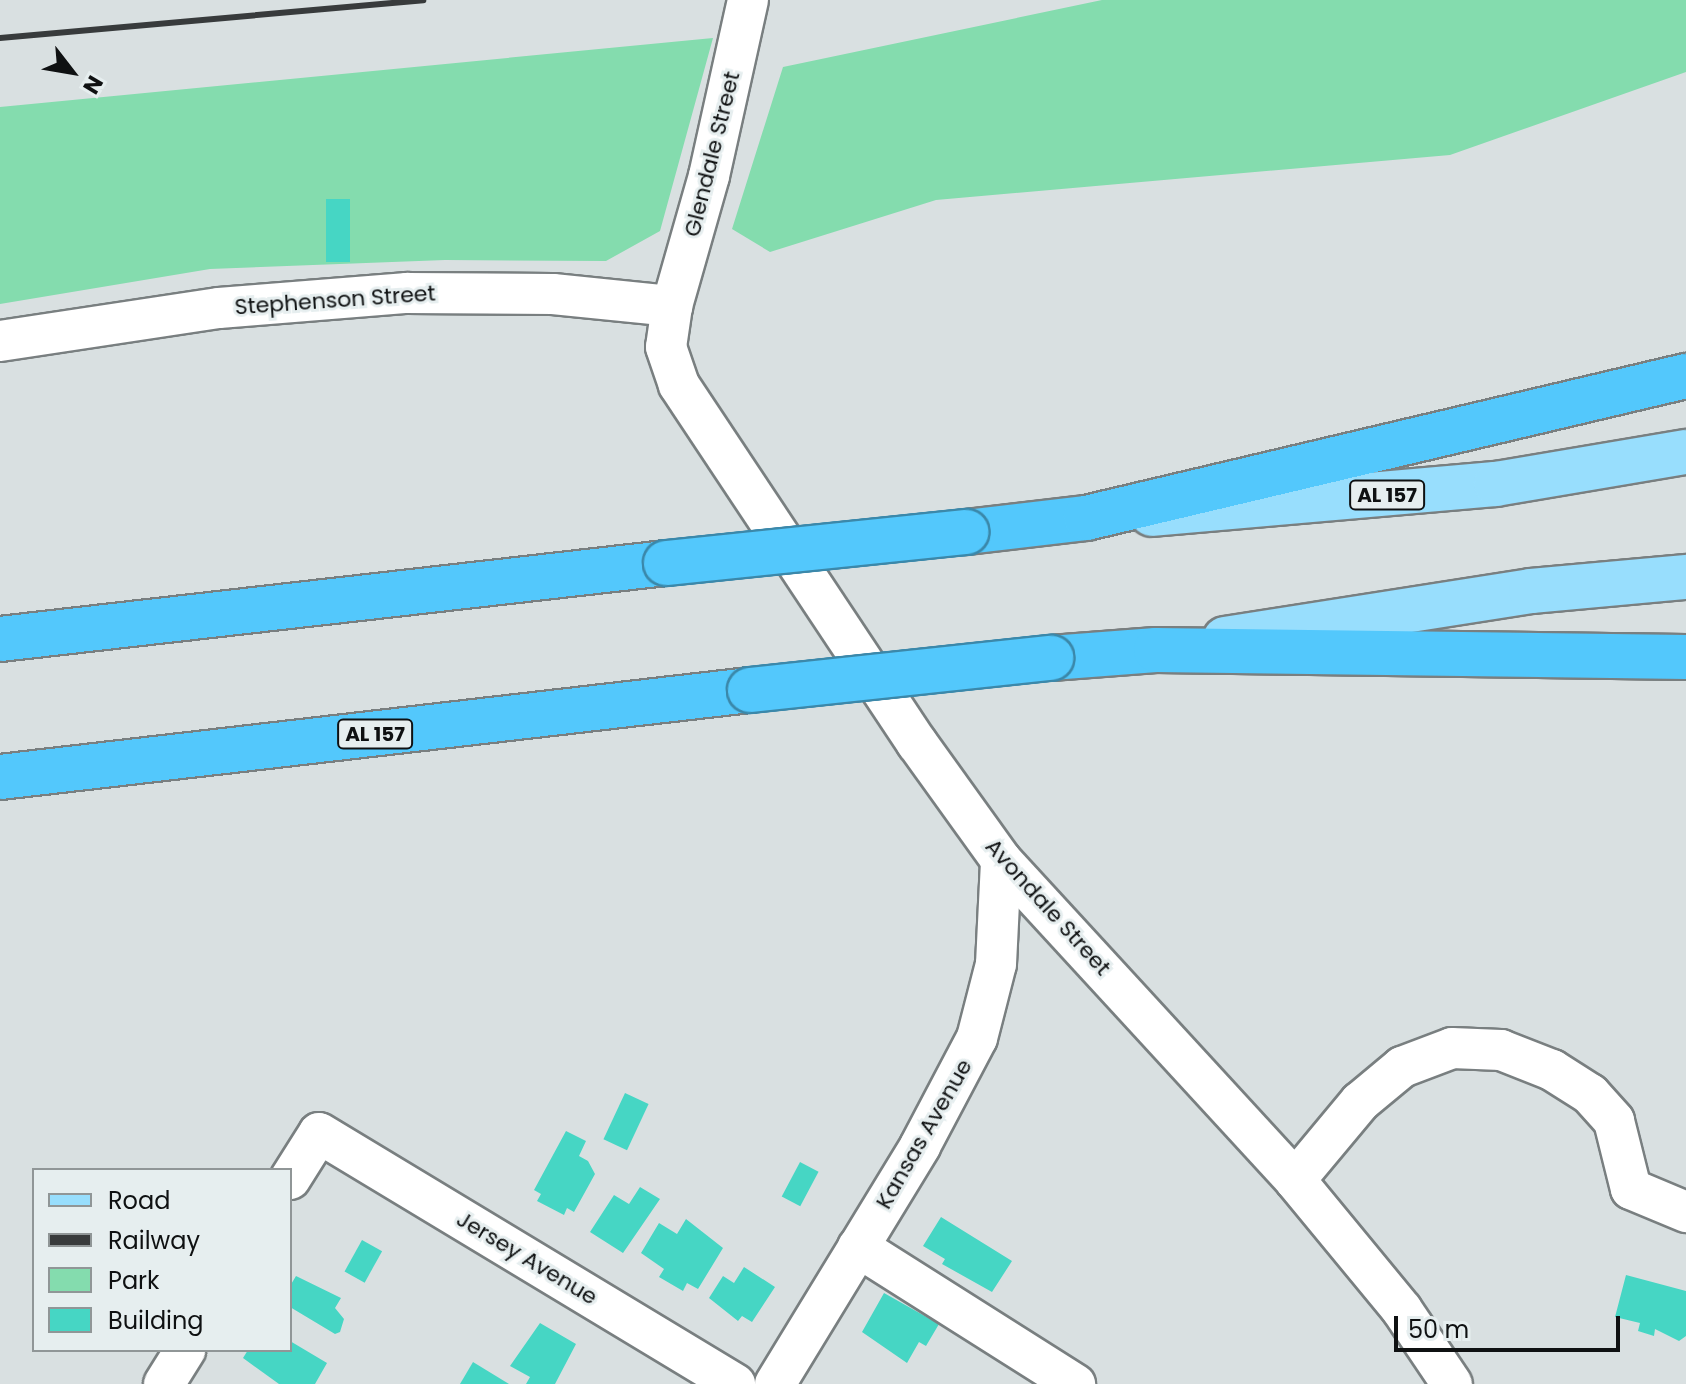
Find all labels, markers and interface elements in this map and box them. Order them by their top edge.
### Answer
north arrow [32,32,112,112]
street label: Glendale Street [679,69,745,239]
text: N [75,70,111,100]
street label: Stephenson Street [234,280,436,320]
road number: AL 157 [1349,479,1425,511]
road number: AL 157 [337,718,413,750]
street label: Avondale Street [980,833,1116,981]
street label: Kansas Avenue [870,1054,978,1214]
legend [32,1168,292,1352]
text: Road [108,1184,170,1217]
street label: Jersey Avenue [452,1206,602,1310]
text: Railway [108,1224,200,1257]
text: Park [108,1264,159,1297]
scale bar [1398,1300,1624,1350]
text: Building [108,1304,204,1337]
text: 50 m [1408,1313,1469,1346]

